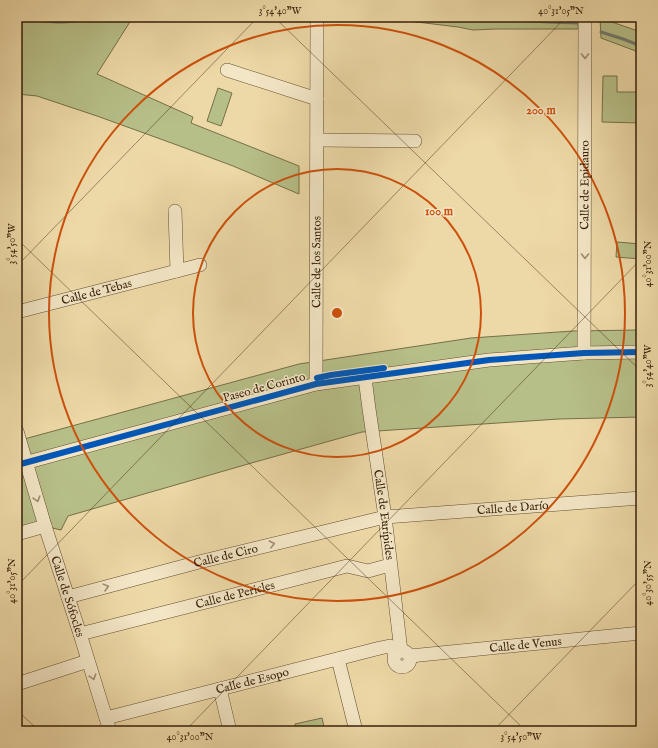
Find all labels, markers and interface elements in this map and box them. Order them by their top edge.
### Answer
text: 3°54'40"W [259,5,302,18]
text: 40°31'05"N [538,5,584,18]
one-way arrow [581,53,589,59]
text: 200 m [526,103,556,118]
street label: Calle de Epidauro [577,140,594,230]
text: 100 m [425,204,454,219]
street label: Calle de los Santos [309,216,324,308]
text: 3°54'50"W [6,223,19,265]
text: 40°31'00"N [642,240,655,287]
one-way arrow [581,253,589,259]
street label: Calle de Tebas [60,276,133,308]
centre of rings [330,306,344,320]
text: 3°54'40"W [642,344,655,387]
street label: Paseo de Corinto [221,369,308,406]
street label: Calle de Eurípides [370,469,397,561]
one-way arrow [32,495,41,502]
street label: Calle de Darío [476,498,550,518]
street label: Calle de Ciro [192,541,260,571]
one-way arrow [269,541,276,549]
street label: Calle de Sófocles [47,554,87,639]
text: 40°31'05"N [6,558,19,604]
text: 40°30'55"N [642,560,655,606]
street label: Calle de Pericles [194,578,276,612]
one-way arrow [102,583,109,591]
street label: Calle de Venus [489,634,562,656]
street label: Calle de Esopo [214,664,291,698]
one-way arrow [88,673,97,680]
text: 40°31'00"N [167,731,214,744]
text: 3°54'50"W [500,731,542,744]

